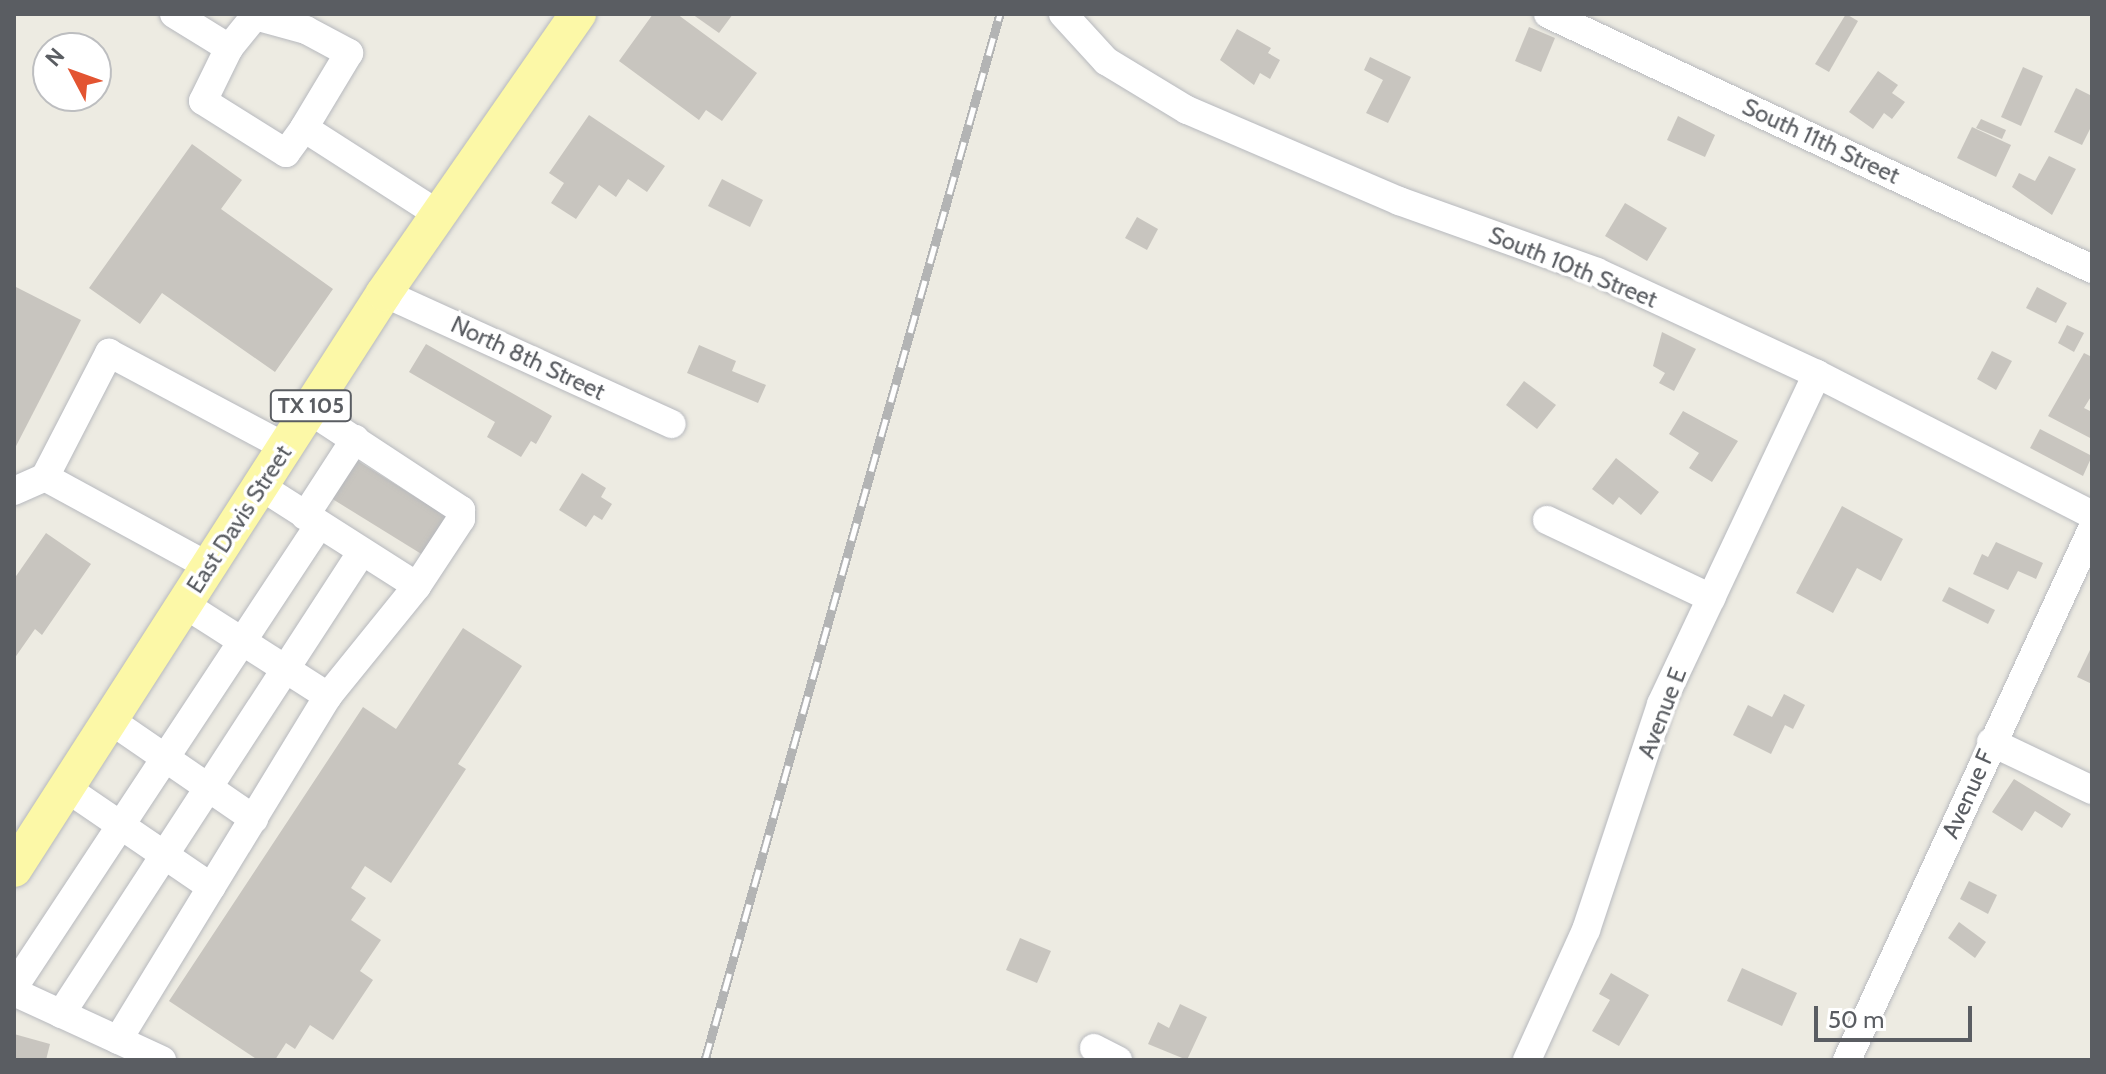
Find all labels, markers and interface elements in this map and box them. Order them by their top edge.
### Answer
north arrow [32,32,112,112]
text: N [40,43,70,72]
street label: South 11th Street [1738,92,1904,190]
street label: South 10th Street [1485,220,1661,314]
street label: North 8th Street [446,310,610,406]
road number: TX 105 [269,388,353,424]
street label: East Davis Street [180,440,298,598]
street label: Avenue E [1632,664,1692,762]
street label: Avenue F [1936,745,2000,843]
scale bar [1818,990,1976,1040]
text: 50 m [1828,1005,1884,1034]

